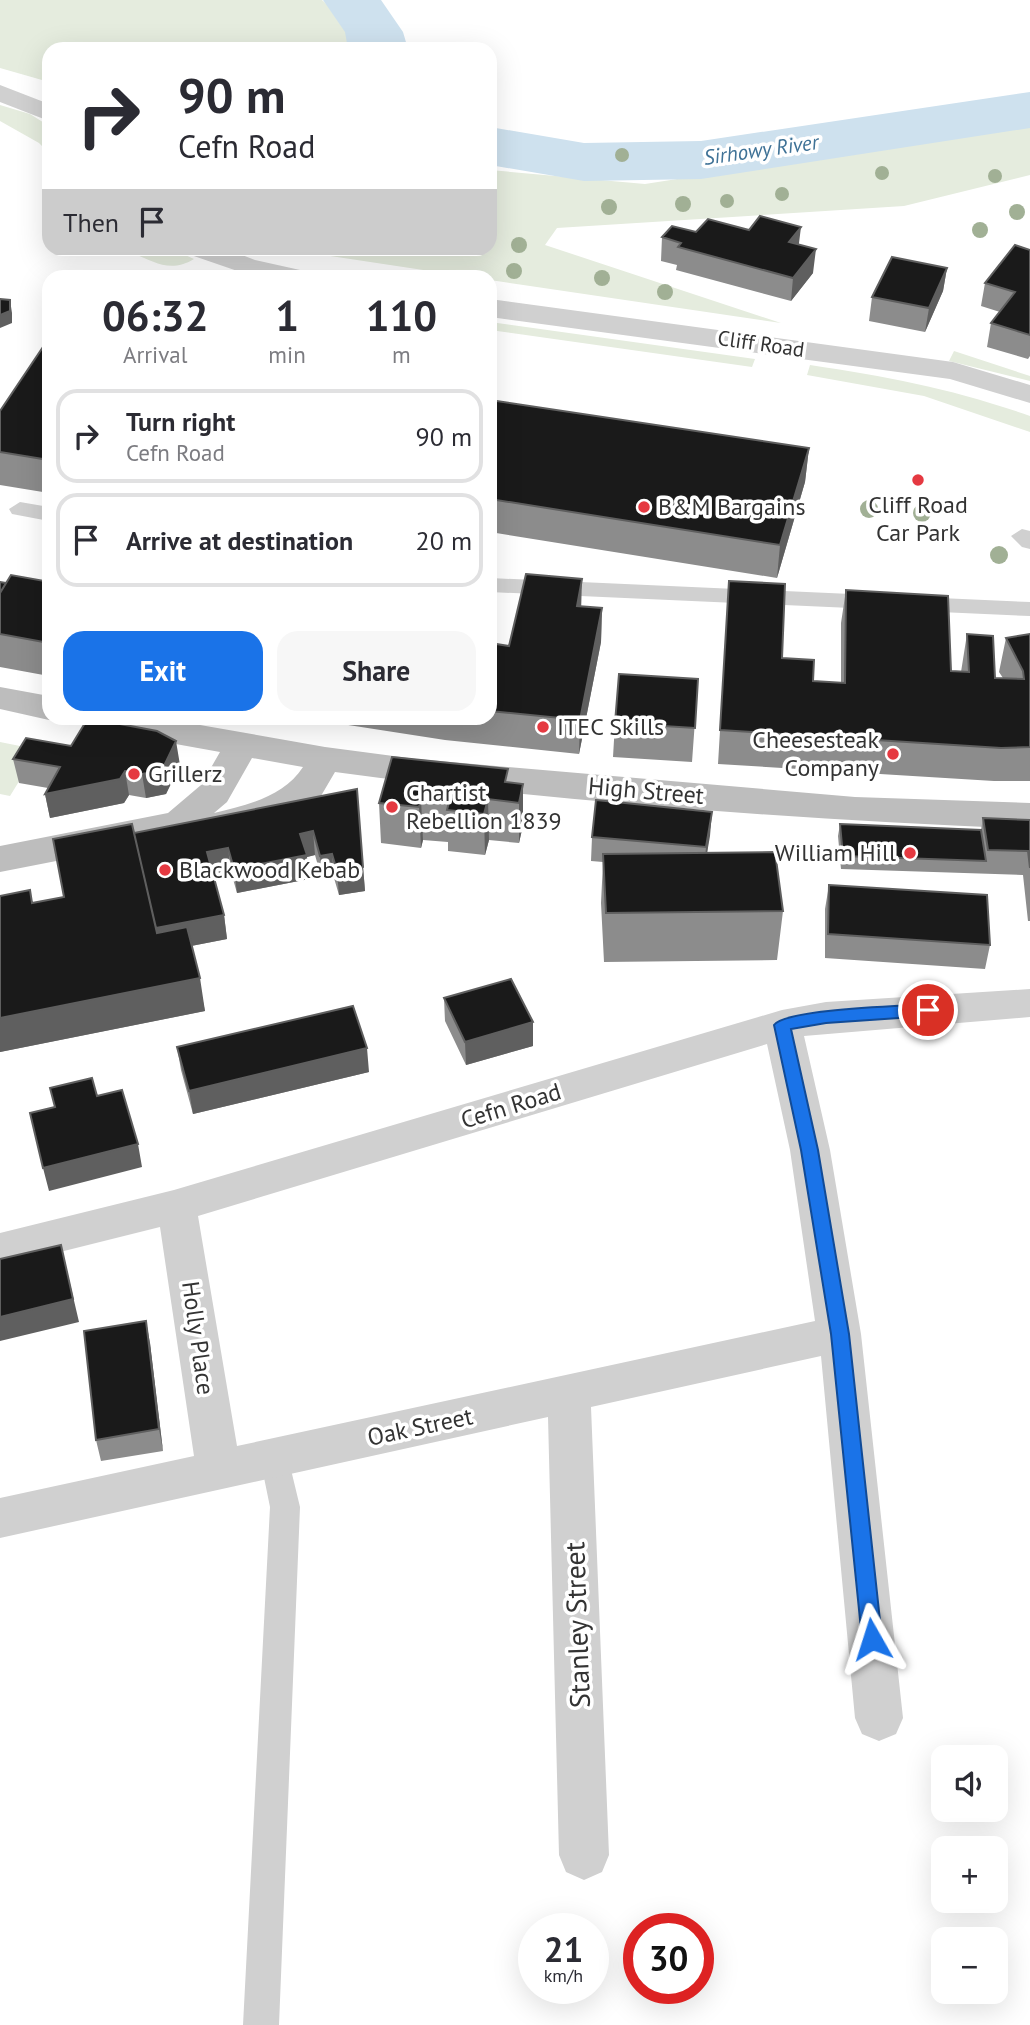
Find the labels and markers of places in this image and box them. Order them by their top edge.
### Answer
marker: Cliff Road Car Park [910,472,926,488]
place label: Cliff Road Car Park [868,489,968,548]
place label: B&M Bargains [658,491,805,522]
marker: B&M Bargains [636,499,652,515]
place label: ITEC Skills [557,711,664,742]
marker: ITEC Skills [535,719,551,735]
place label: Cheesesteak Company [752,724,879,783]
marker: Cheesesteak Company [885,746,901,762]
place label: Grillerz [148,758,222,789]
marker: Grillerz [126,766,142,782]
place label: Chartist Rebellion 1839 [406,777,562,836]
marker: Chartist Rebellion 1839 [384,799,400,815]
place label: William Hill [775,837,896,868]
marker: William Hill [902,845,918,861]
place label: Blackwood Kebab [179,854,360,885]
marker: Blackwood Kebab [157,862,173,878]
pin [898,980,958,1040]

